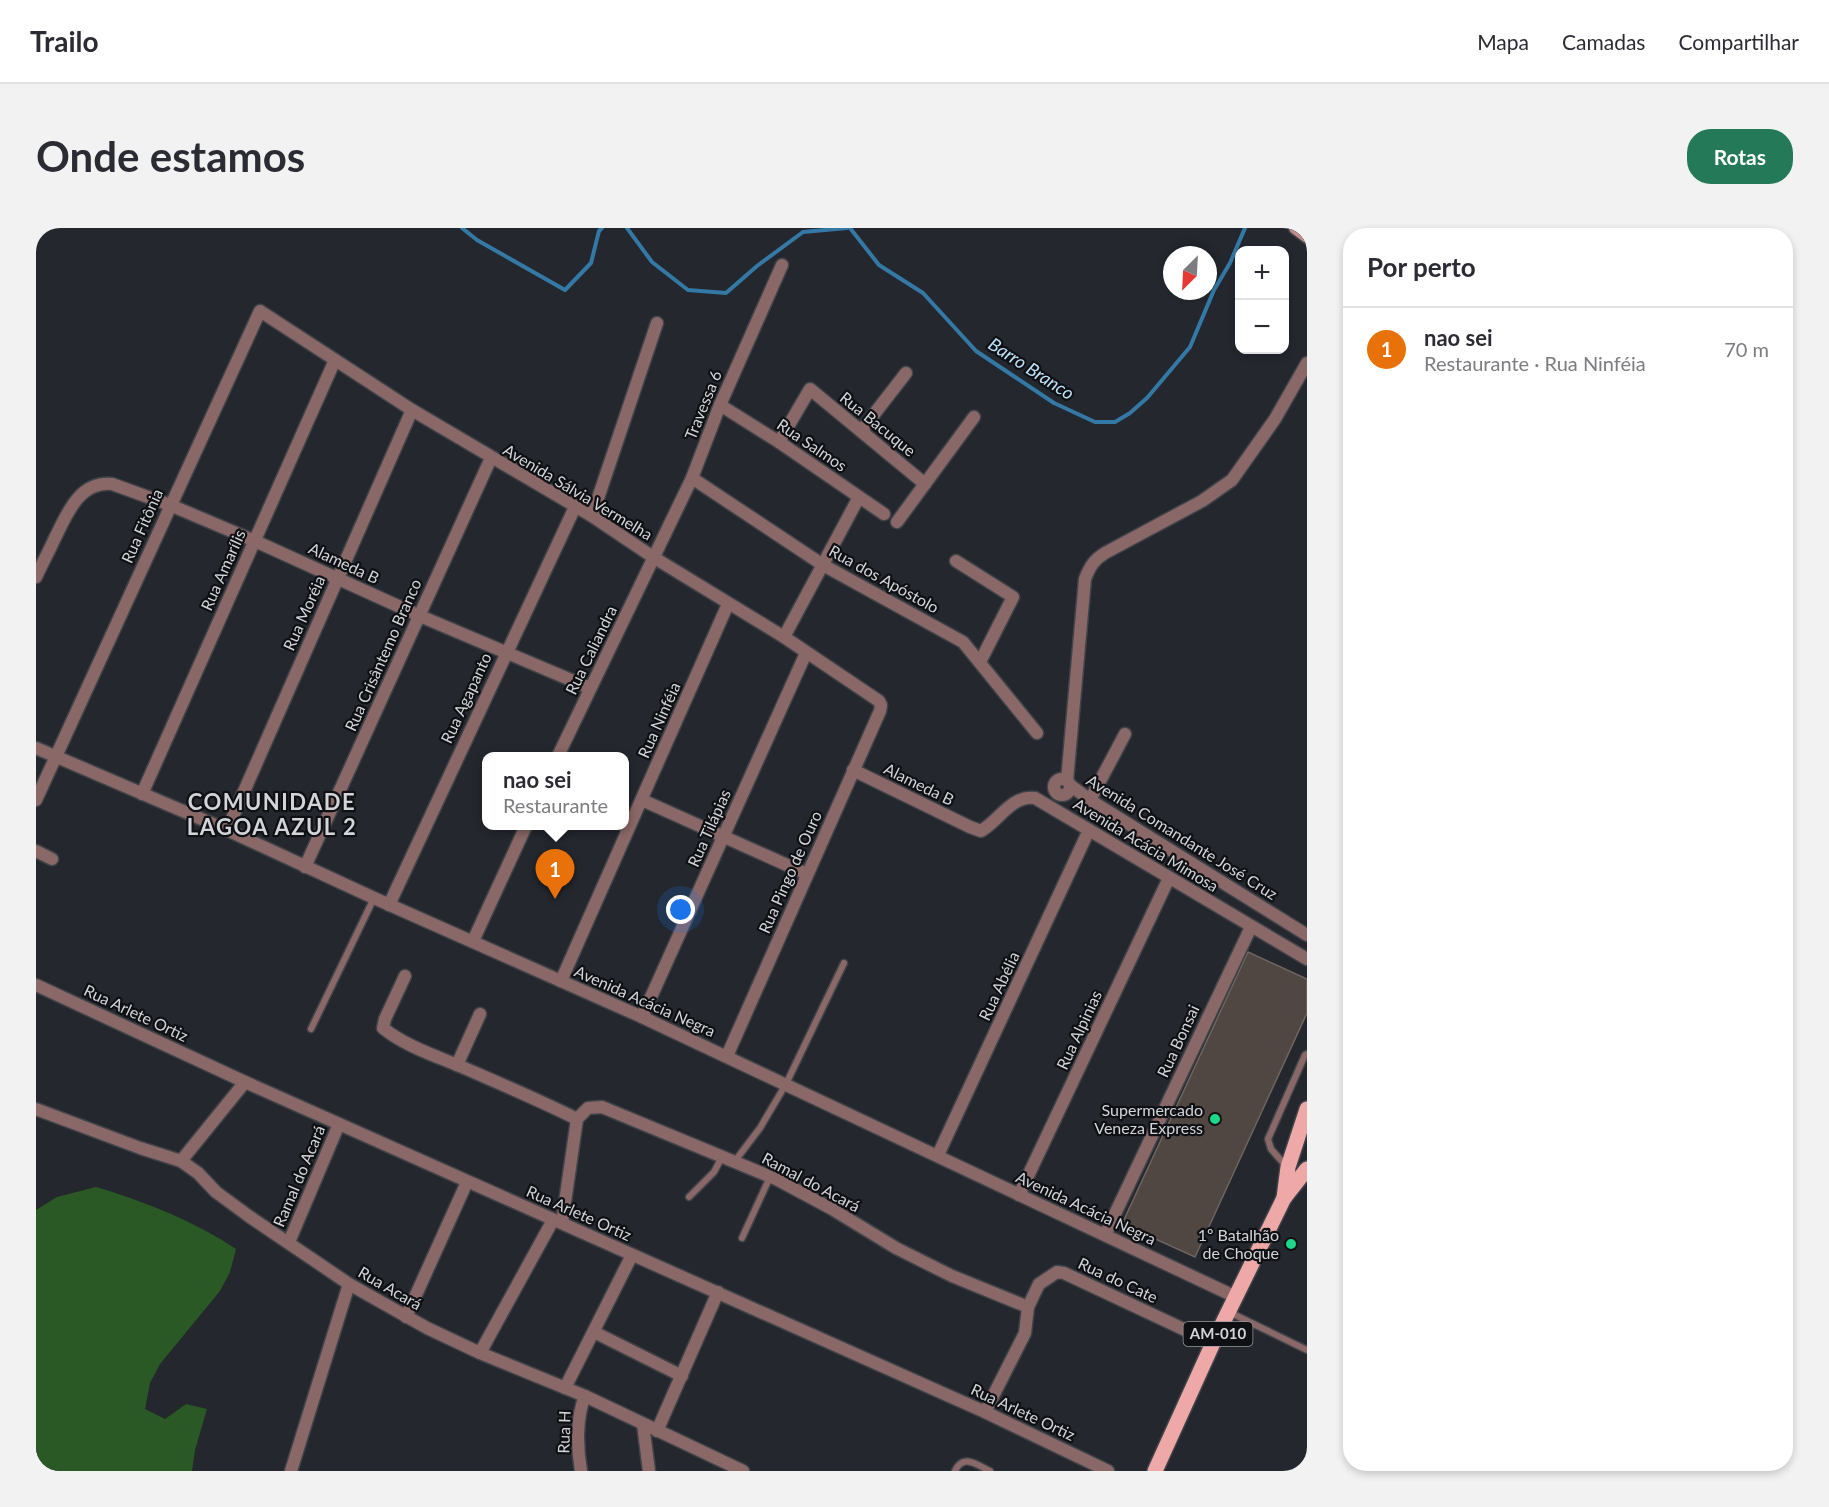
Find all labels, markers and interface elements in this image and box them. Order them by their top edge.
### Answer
text: Trailo [30,24,99,58]
text: Mapa [1477,29,1529,54]
text: Camadas [1562,29,1645,54]
text: Compartilhar [1678,29,1799,54]
button: Rotas [1687,129,1793,184]
text: Onde estamos [36,131,305,181]
north arrow [1163,246,1217,300]
map controls [1235,246,1289,354]
button: + [1235,246,1289,300]
text: Por perto [1367,251,1476,283]
button: − [1235,300,1289,354]
text: nao sei [1424,324,1493,351]
water label: Barro Branco [985,332,1079,404]
text: 1 [1381,337,1392,361]
text: 70 m [1724,337,1769,361]
text: Restaurante · Rua Ninféia [1424,351,1646,375]
street label: Travessa 6 [680,367,725,442]
street label: Rua Bacuque [837,387,920,460]
street label: Rua Salmos [774,414,851,475]
street label: Avenida Sálvia Vermelha [500,440,656,544]
street label: Rua Fitônia [117,486,166,566]
street label: Rua Amarílis [196,526,249,613]
street label: Alameda B [306,538,382,587]
street label: Rua dos Apóstolo [826,541,942,617]
street label: Rua Moréia [279,572,329,653]
street label: Rua Crisântemo Branco [340,576,425,734]
street label: Rua Caliandra [561,602,620,697]
street label: Rua Agapanto [436,649,495,746]
street label: Rua Ninféia [633,679,684,761]
popup [482,752,629,830]
street label: Alameda B [881,758,957,809]
text: nao sei [503,766,572,793]
street label: Avenida Comandante José Cruz [1083,770,1281,903]
street label: Rua Tilápias [683,786,734,870]
district label: COMUNIDADE LAGOA AZUL 2 [187,788,357,840]
text: Restaurante [503,793,608,817]
street label: Avenida Acácia Mimosa [1071,794,1222,895]
street label: Rua Pingo de Ouro [754,808,825,936]
pin: 1 [536,850,574,899]
your location [666,895,695,924]
street label: Rua Abélia [974,948,1023,1023]
street label: Avenida Acácia Negra [572,961,719,1040]
street label: Rua Arlete Ortiz [81,980,191,1045]
street label: Rua Alpinias [1052,987,1105,1072]
street label: Rua Bonsai [1153,1002,1203,1080]
place label: Supermercado Veneza Express [1094,1100,1203,1137]
marker: Supermercado Veneza Express [1208,1112,1222,1126]
street label: Ramal do Acará [269,1122,328,1229]
street label: Ramal do Acará [759,1148,864,1215]
street label: Avenida Acácia Negra [1013,1167,1159,1248]
street label: Rua Arlete Ortiz [524,1181,635,1244]
place label: 1º Batalhão de Choque [1198,1225,1279,1262]
marker: 1º Batalhão de Choque [1284,1237,1298,1251]
street label: Rua do Cate [1075,1253,1161,1306]
street label: Rua Acará [355,1262,425,1313]
road number: AM-010 [1184,1322,1252,1346]
street label: Rua Arlete Ortiz [968,1379,1078,1444]
street label: Rua H [553,1410,574,1454]

